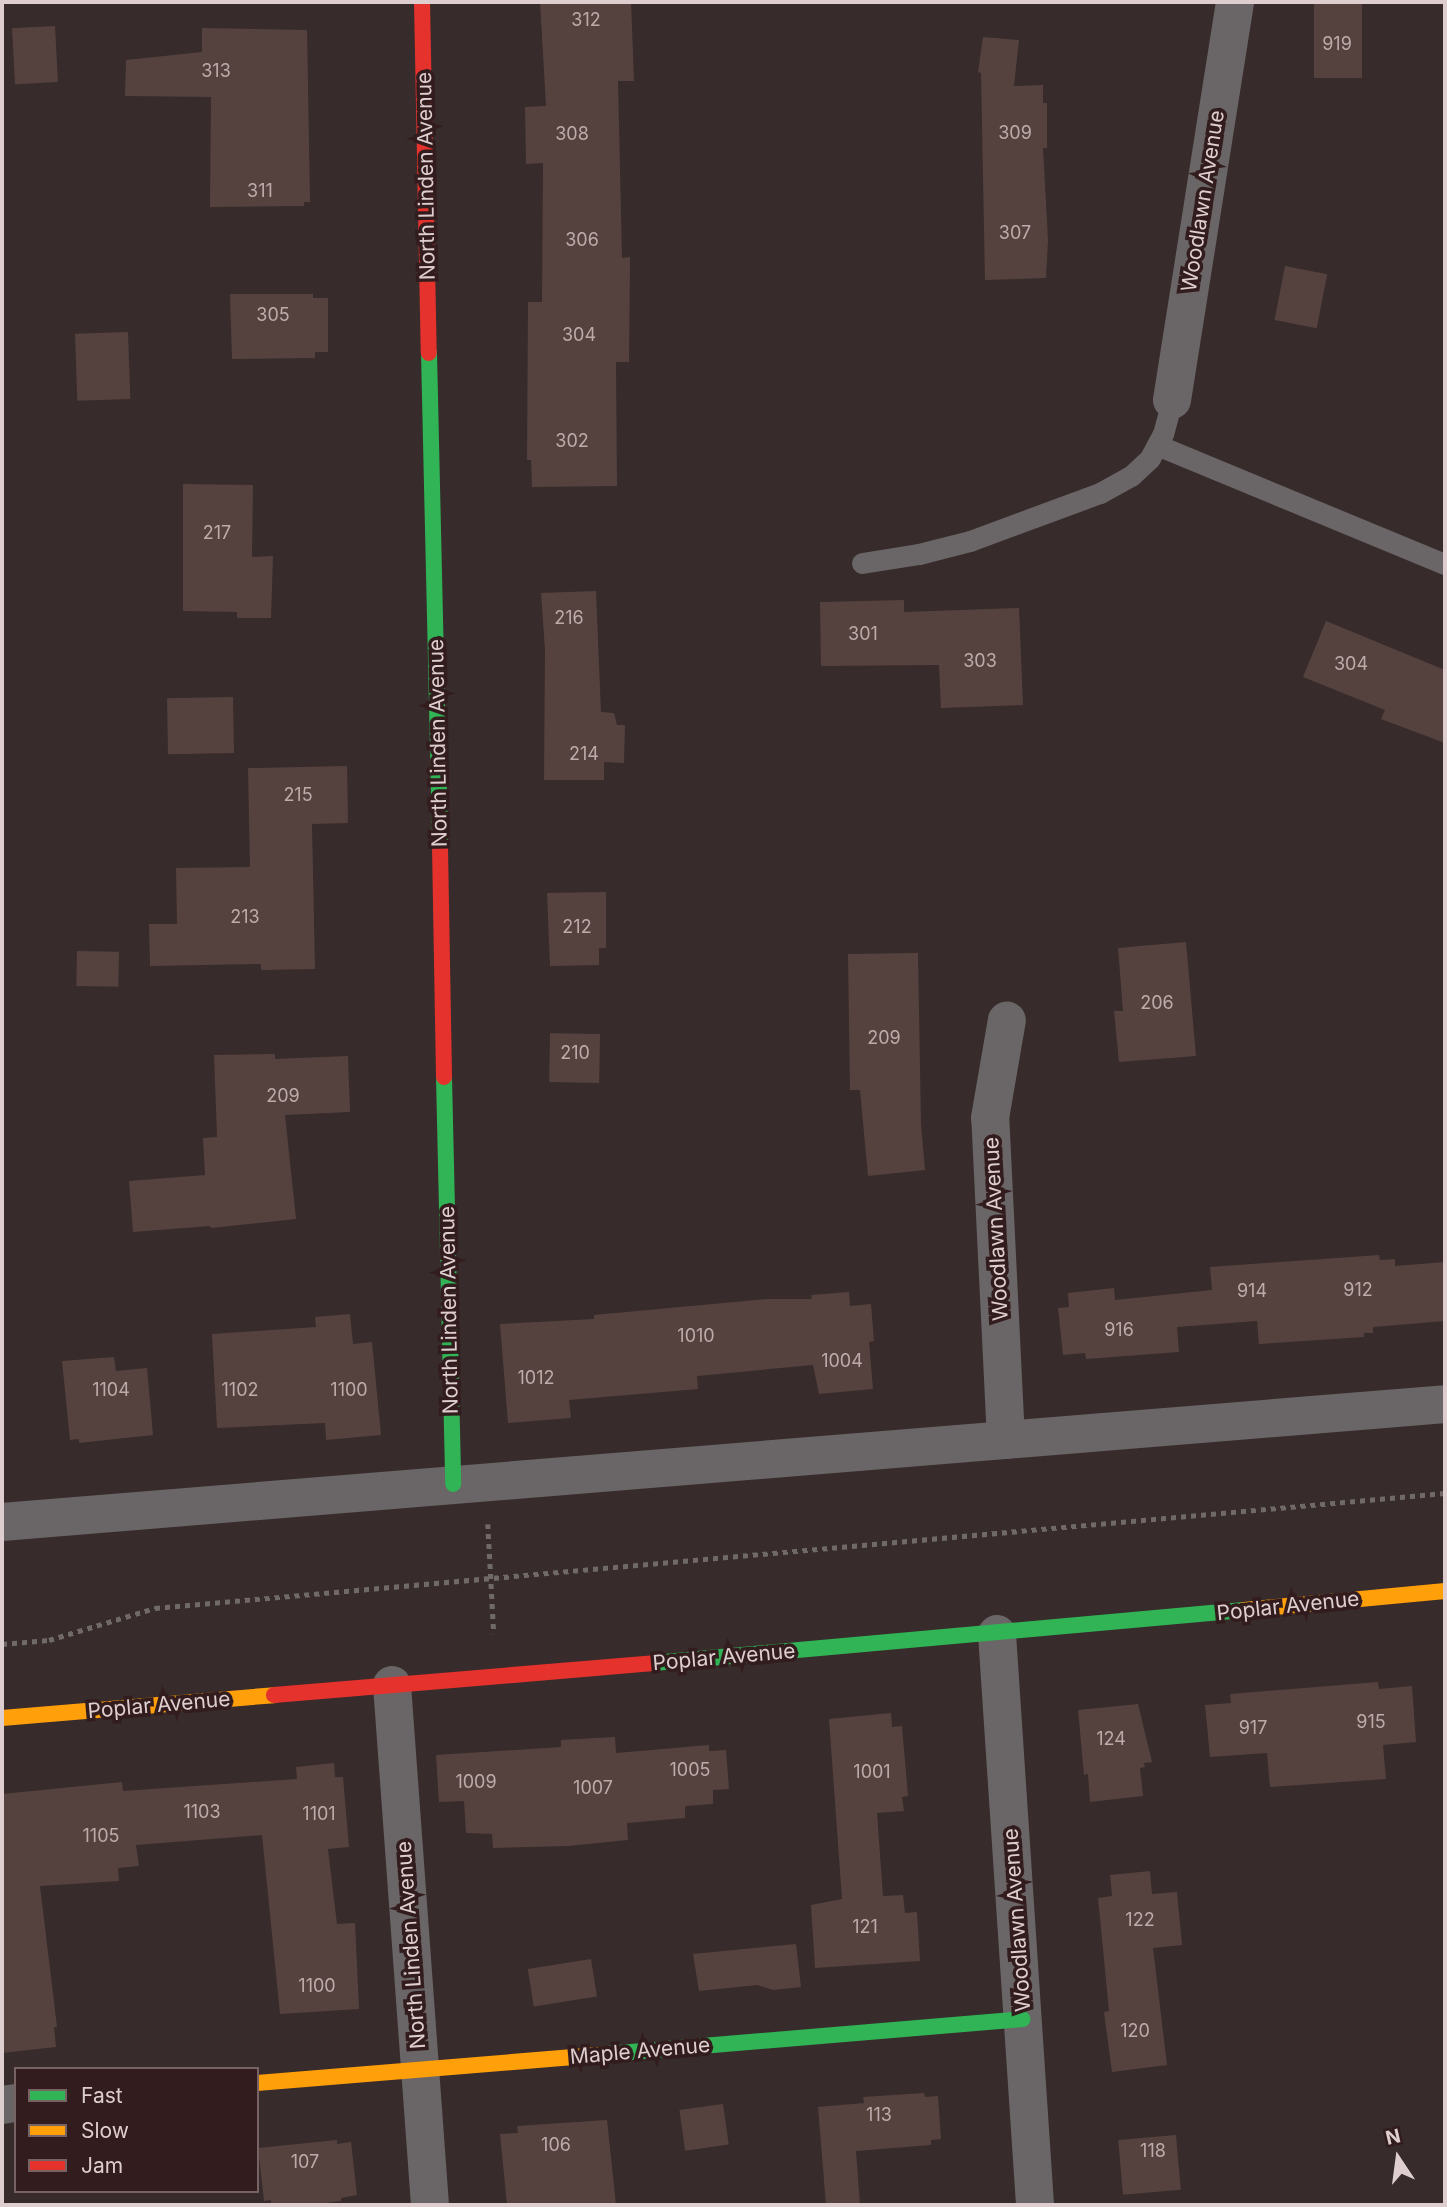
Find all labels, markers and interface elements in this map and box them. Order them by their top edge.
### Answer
house number: 312 [571,9,601,31]
house number: 919 [1322,33,1352,55]
house number: 313 [201,60,231,82]
street label: North Linden Avenue [412,72,440,280]
street label: Woodlawn Avenue [1176,108,1230,294]
house number: 309 [998,122,1032,144]
house number: 308 [555,123,589,145]
house number: 311 [247,180,273,202]
house number: 307 [999,222,1031,244]
house number: 306 [565,229,599,251]
house number: 305 [256,304,290,326]
house number: 304 [562,324,596,346]
house number: 302 [555,430,589,452]
house number: 217 [203,522,231,544]
house number: 216 [554,607,584,629]
house number: 301 [848,623,878,645]
street label: North Linden Avenue [424,639,452,847]
house number: 303 [963,650,997,672]
house number: 304 [1334,653,1368,675]
house number: 214 [569,743,599,765]
house number: 215 [283,784,313,806]
house number: 213 [230,906,260,928]
house number: 212 [562,916,592,938]
house number: 206 [1140,992,1174,1014]
house number: 209 [867,1027,901,1049]
house number: 210 [560,1042,590,1064]
house number: 209 [266,1085,300,1107]
street label: Woodlawn Avenue [979,1137,1013,1321]
street label: North Linden Avenue [435,1206,463,1414]
house number: 912 [1343,1279,1373,1301]
house number: 914 [1237,1280,1267,1302]
house number: 916 [1104,1319,1134,1341]
house number: 1010 [677,1325,715,1347]
house number: 1004 [821,1350,863,1372]
house number: 1012 [518,1367,554,1389]
house number: 1104 [92,1379,130,1401]
house number: 1102 [222,1379,258,1401]
house number: 1100 [330,1379,368,1401]
street label: Poplar Avenue [1215,1586,1361,1626]
street label: Poplar Avenue [652,1638,796,1676]
street label: Poplar Avenue [87,1686,231,1724]
house number: 915 [1356,1711,1386,1733]
house number: 917 [1239,1717,1267,1739]
house number: 124 [1096,1728,1126,1750]
house number: 1005 [670,1759,710,1781]
house number: 1001 [853,1761,891,1783]
house number: 1009 [455,1771,497,1793]
house number: 1007 [573,1777,613,1799]
house number: 1103 [183,1801,221,1823]
house number: 1101 [302,1803,336,1825]
house number: 1105 [83,1825,119,1847]
street label: Woodlawn Avenue [998,1827,1036,2013]
street label: North Linden Avenue [391,1840,431,2050]
house number: 122 [1125,1909,1155,1931]
house number: 121 [852,1916,878,1938]
house number: 1100 [298,1975,336,1997]
house number: 120 [1120,2020,1150,2042]
street label: Maple Avenue [569,2032,711,2070]
legend [14,2067,259,2193]
text: Fast [81,2083,123,2108]
house number: 113 [866,2104,892,2126]
text: Slow [81,2118,129,2143]
north arrow [1363,2123,1433,2193]
text: N [1384,2124,1403,2150]
house number: 106 [541,2134,571,2156]
house number: 118 [1140,2140,1166,2162]
house number: 107 [291,2151,319,2173]
text: Jam [81,2153,123,2178]

